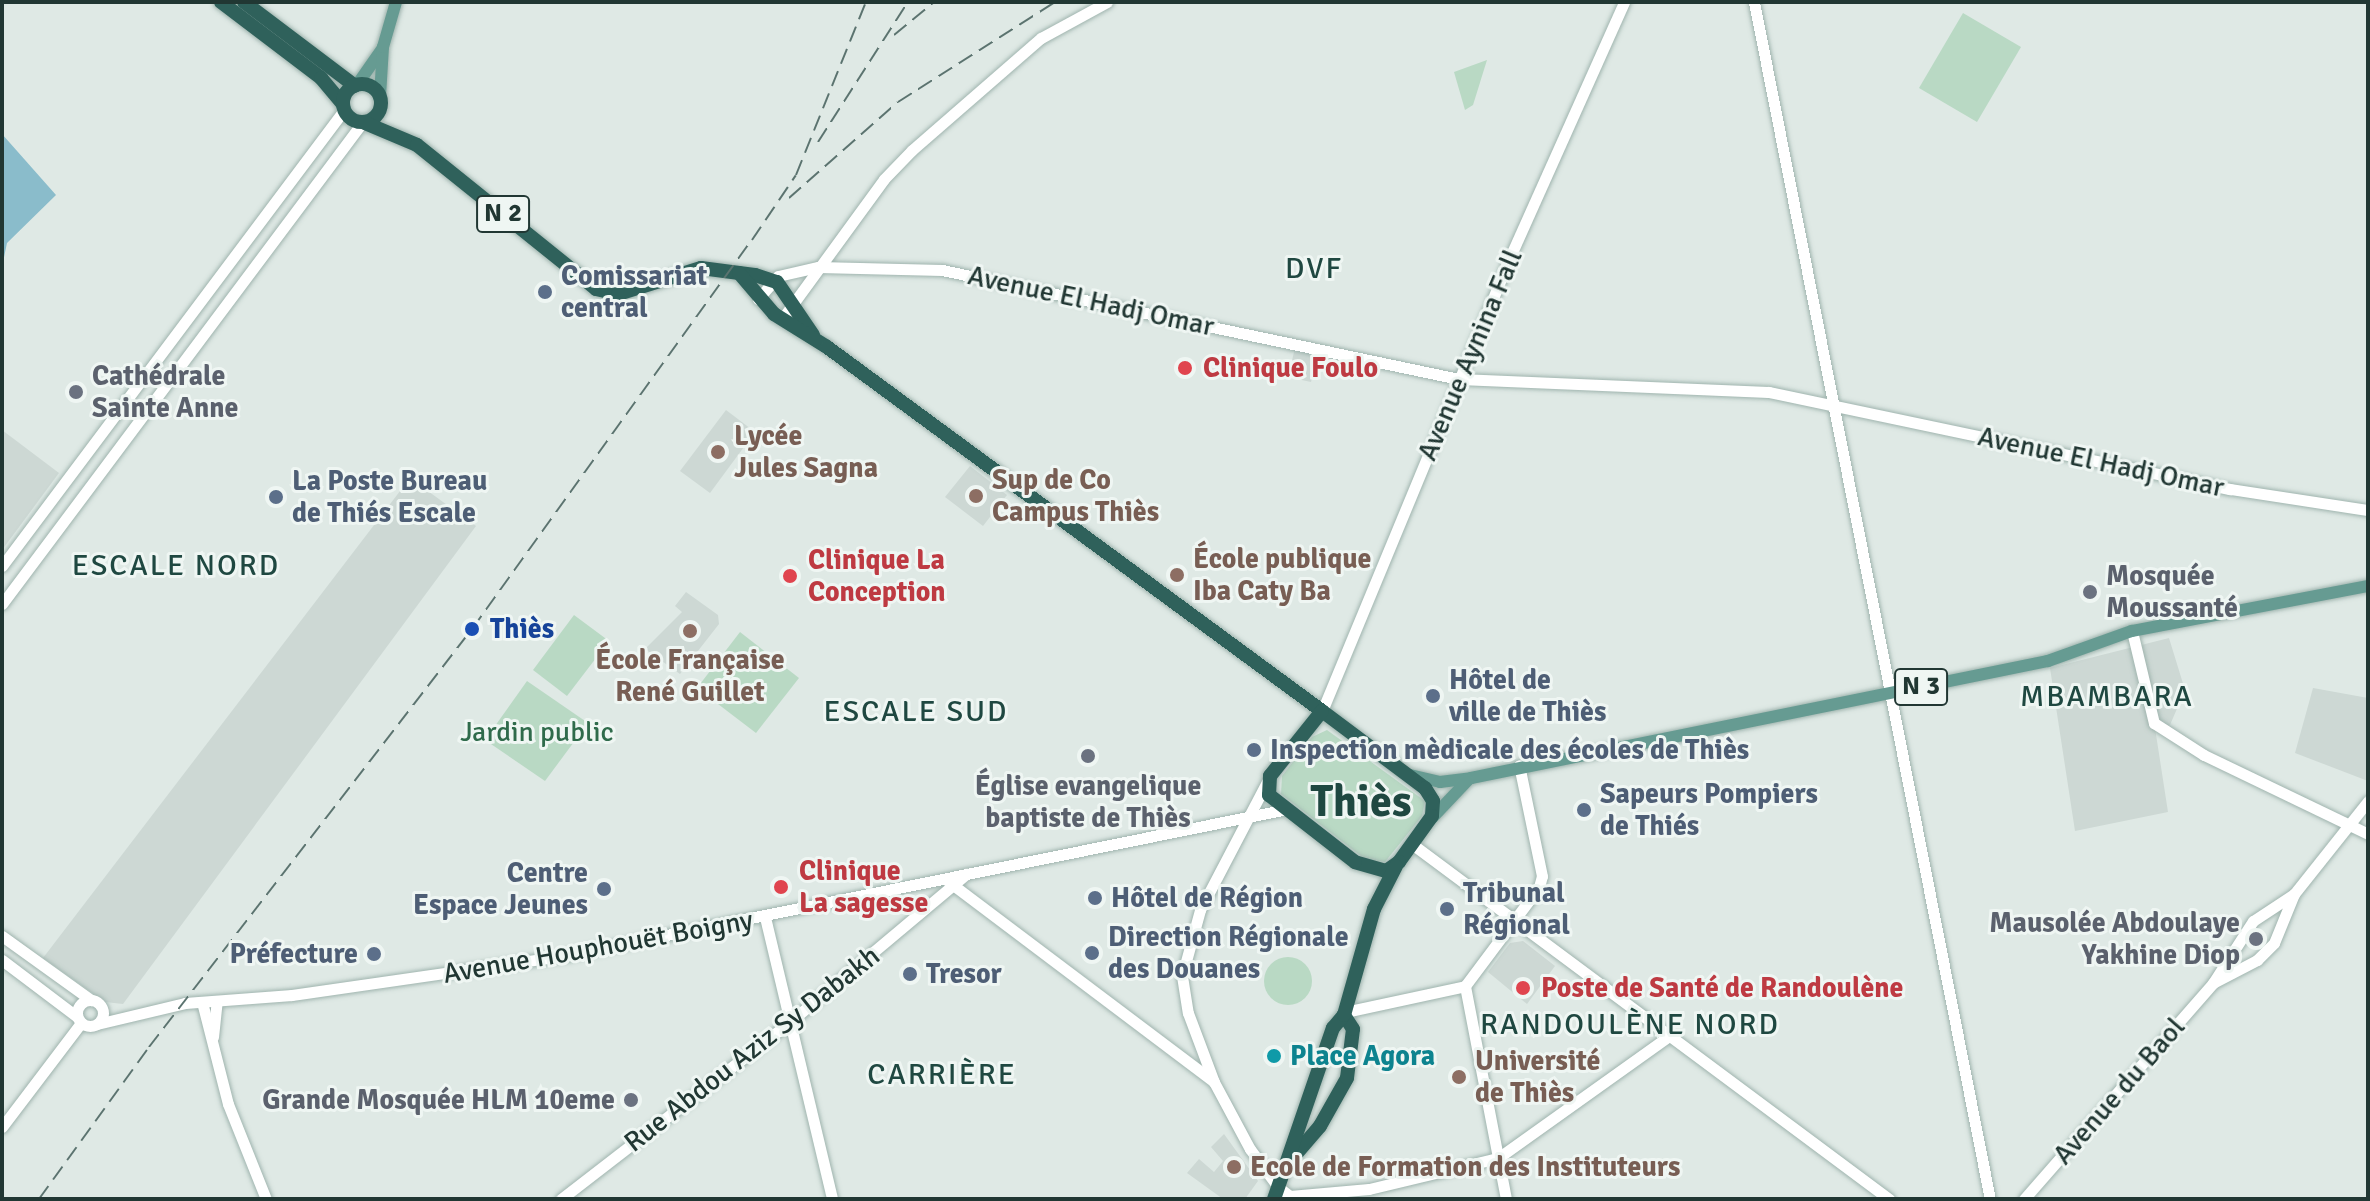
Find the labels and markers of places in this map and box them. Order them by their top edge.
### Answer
place label: Comissariat central [561,259,707,325]
marker: Comissariat central [536,283,554,301]
place label: Clinique Foulo [1203,351,1378,385]
marker: Clinique Foulo [1174,357,1196,379]
place label: Cathédrale Sainte Anne [92,359,238,425]
marker: Cathédrale Sainte Anne [67,383,85,401]
place label: Lycée Jules Sagna [734,419,878,485]
marker: Lycée Jules Sagna [709,443,727,461]
place label: Sup de Co Campus Thiès [992,463,1159,529]
place label: La Poste Bureau de Thiés Escale [292,464,487,530]
marker: Sup de Co Campus Thiès [967,487,985,505]
marker: La Poste Bureau de Thiés Escale [267,488,285,506]
place label: École publique Iba Caty Ba [1193,542,1371,608]
place label: Clinique La Conception [808,543,946,609]
place label: Mosquée Moussanté [2106,559,2238,625]
marker: Clinique La Conception [779,565,801,587]
marker: École publique Iba Caty Ba [1168,566,1186,584]
marker: Mosquée Moussanté [2081,583,2099,601]
place label: Thiès [490,612,554,646]
marker: Thiès [461,618,483,640]
marker: École Française René Guillet [681,622,699,640]
place label: École Française René Guillet [595,643,785,709]
place label: Hôtel de ville de Thiès [1449,663,1606,729]
marker: Hôtel de ville de Thiès [1424,687,1442,705]
place label: Inspection mèdicale des écoles de Thiès [1270,733,1749,767]
marker: Inspection mèdicale des écoles de Thiès [1245,741,1263,759]
marker: Église evangelique baptiste de Thiès [1079,747,1097,765]
place label: Église evangelique baptiste de Thiès [975,769,1201,835]
place label: Sapeurs Pompiers de Thiés [1600,777,1818,843]
marker: Sapeurs Pompiers de Thiés [1575,801,1593,819]
place label: Clinique La sagesse [799,854,928,920]
place label: Centre Espace Jeunes [413,856,588,922]
marker: Clinique La sagesse [770,876,792,898]
place label: Tribunal Régional [1463,876,1570,942]
marker: Centre Espace Jeunes [595,880,613,898]
place label: Hôtel de Région [1111,881,1303,915]
marker: Hôtel de Région [1086,889,1104,907]
marker: Tribunal Régional [1438,900,1456,918]
place label: Mausolée Abdoulaye Yakhine Diop [1989,906,2240,972]
place label: Direction Régionale des Douanes [1108,920,1349,986]
marker: Mausolée Abdoulaye Yakhine Diop [2247,930,2265,948]
place label: Préfecture [230,937,358,971]
marker: Direction Régionale des Douanes [1083,944,1101,962]
marker: Préfecture [365,945,383,963]
place label: Tresor [926,957,1002,991]
marker: Tresor [901,965,919,983]
place label: Poste de Santé de Randoulène [1541,971,1904,1005]
marker: Poste de Santé de Randoulène [1512,977,1534,999]
place label: Place Agora [1290,1039,1435,1073]
place label: Université de Thiès [1475,1044,1600,1110]
marker: Place Agora [1265,1047,1283,1065]
marker: Université de Thiès [1450,1068,1468,1086]
place label: Grande Mosquée HLM 10eme [262,1083,615,1117]
marker: Grande Mosquée HLM 10eme [622,1091,640,1109]
place label: Ecole de Formation des Instituteurs [1250,1150,1680,1184]
marker: Ecole de Formation des Instituteurs [1225,1158,1243,1176]

